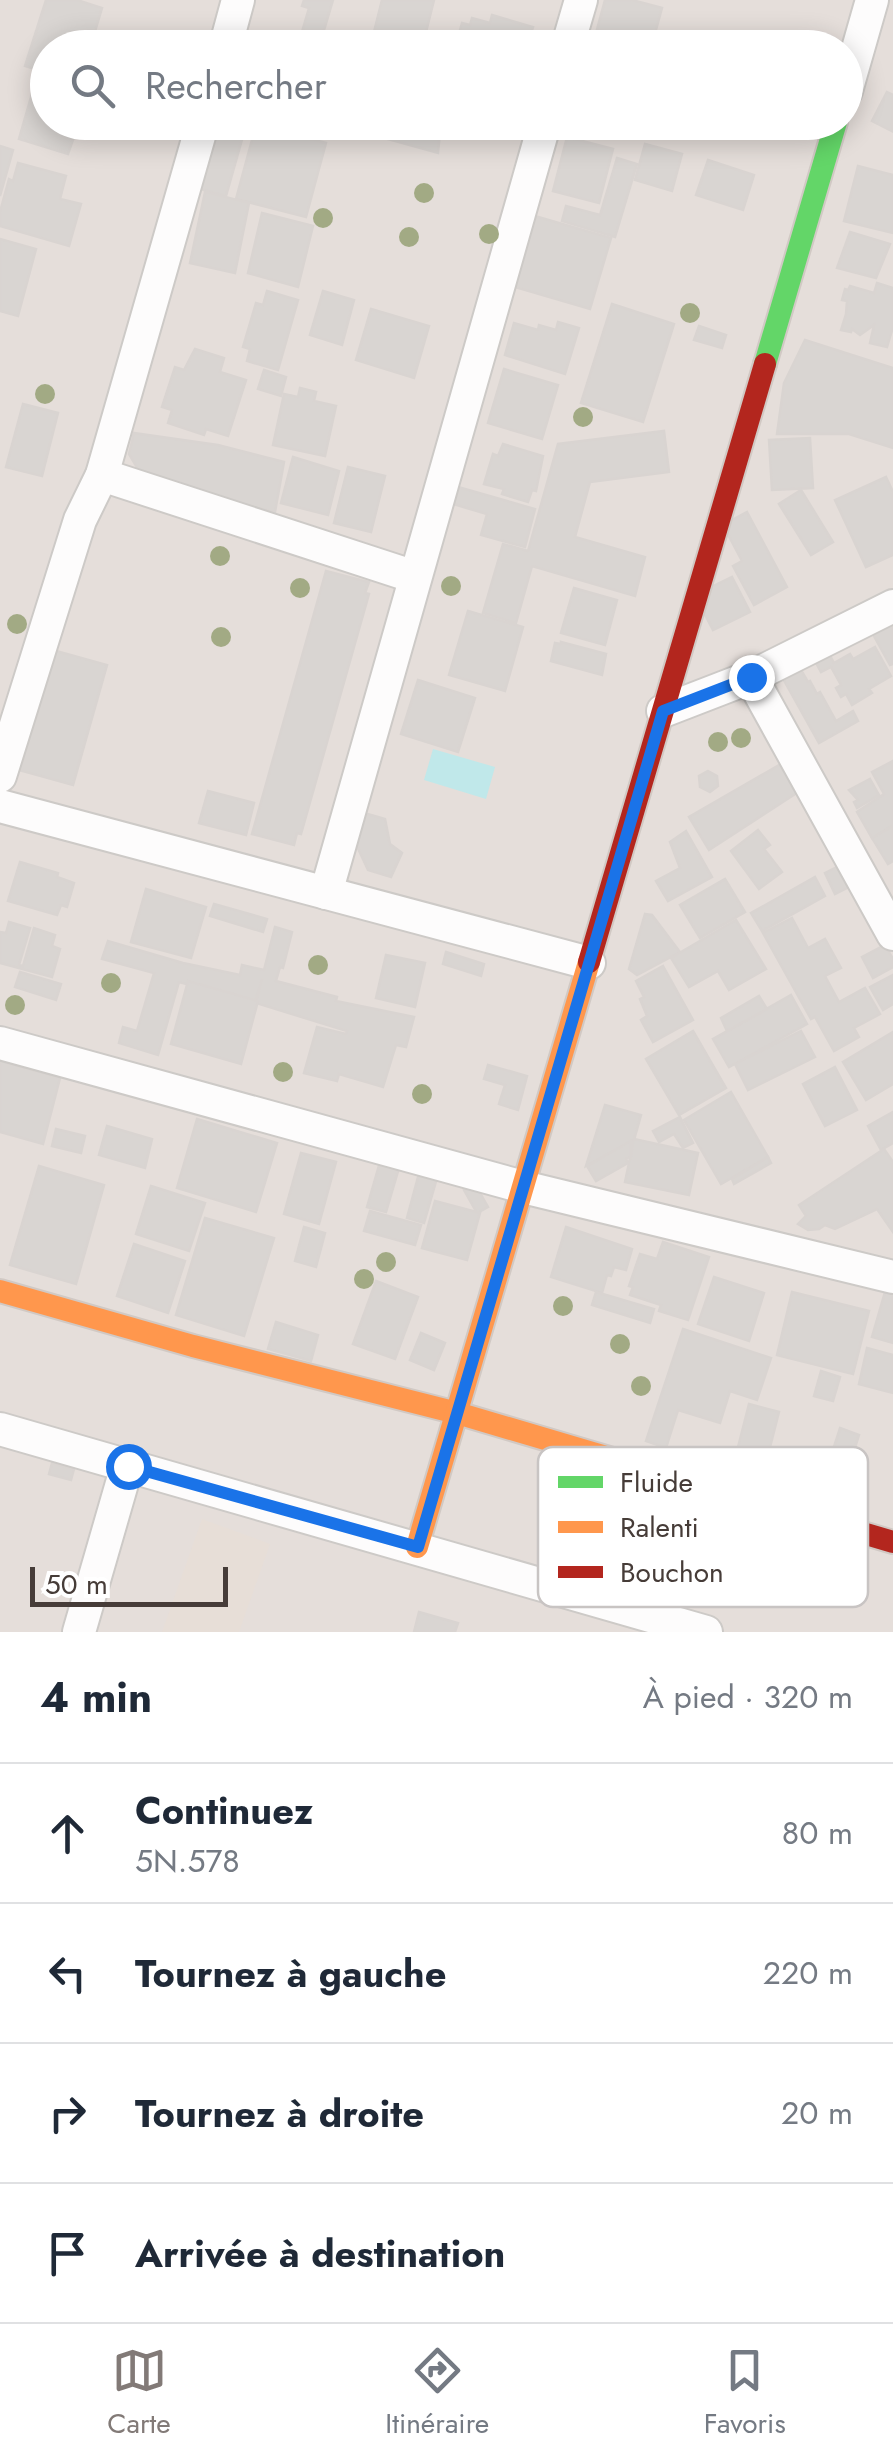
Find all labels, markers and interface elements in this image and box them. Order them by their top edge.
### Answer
search box [30,30,863,140]
icon: search [65,58,120,113]
text: Rechercher [145,58,327,113]
route end [729,655,775,701]
route start [106,1444,152,1490]
legend [538,1447,868,1607]
text: Fluide [620,1462,693,1503]
text: Ralenti [620,1507,699,1548]
text: Bouchon [620,1552,724,1593]
scale bar [30,1562,228,1606]
text: 50 m [45,1564,108,1605]
text: 4 min [40,1667,152,1728]
text: À pied · 320 m [643,1674,853,1720]
text: Continuez [135,1783,313,1838]
icon: ahead [40,1806,95,1861]
text: 80 m [782,1810,853,1856]
text: 5N.578 [135,1838,240,1884]
icon: left [40,1946,95,2001]
text: Tournez à gauche [135,1946,446,2001]
text: 220 m [763,1950,853,1996]
icon: right [40,2086,95,2141]
text: Tournez à droite [135,2086,424,2141]
text: 20 m [781,2090,853,2136]
icon: arrive [40,2226,95,2281]
text: Arrivée à destination [135,2226,505,2281]
tab: Carte [107,2343,171,2444]
tab: Itinéraire [385,2343,489,2444]
tab: Favoris [704,2343,786,2444]

